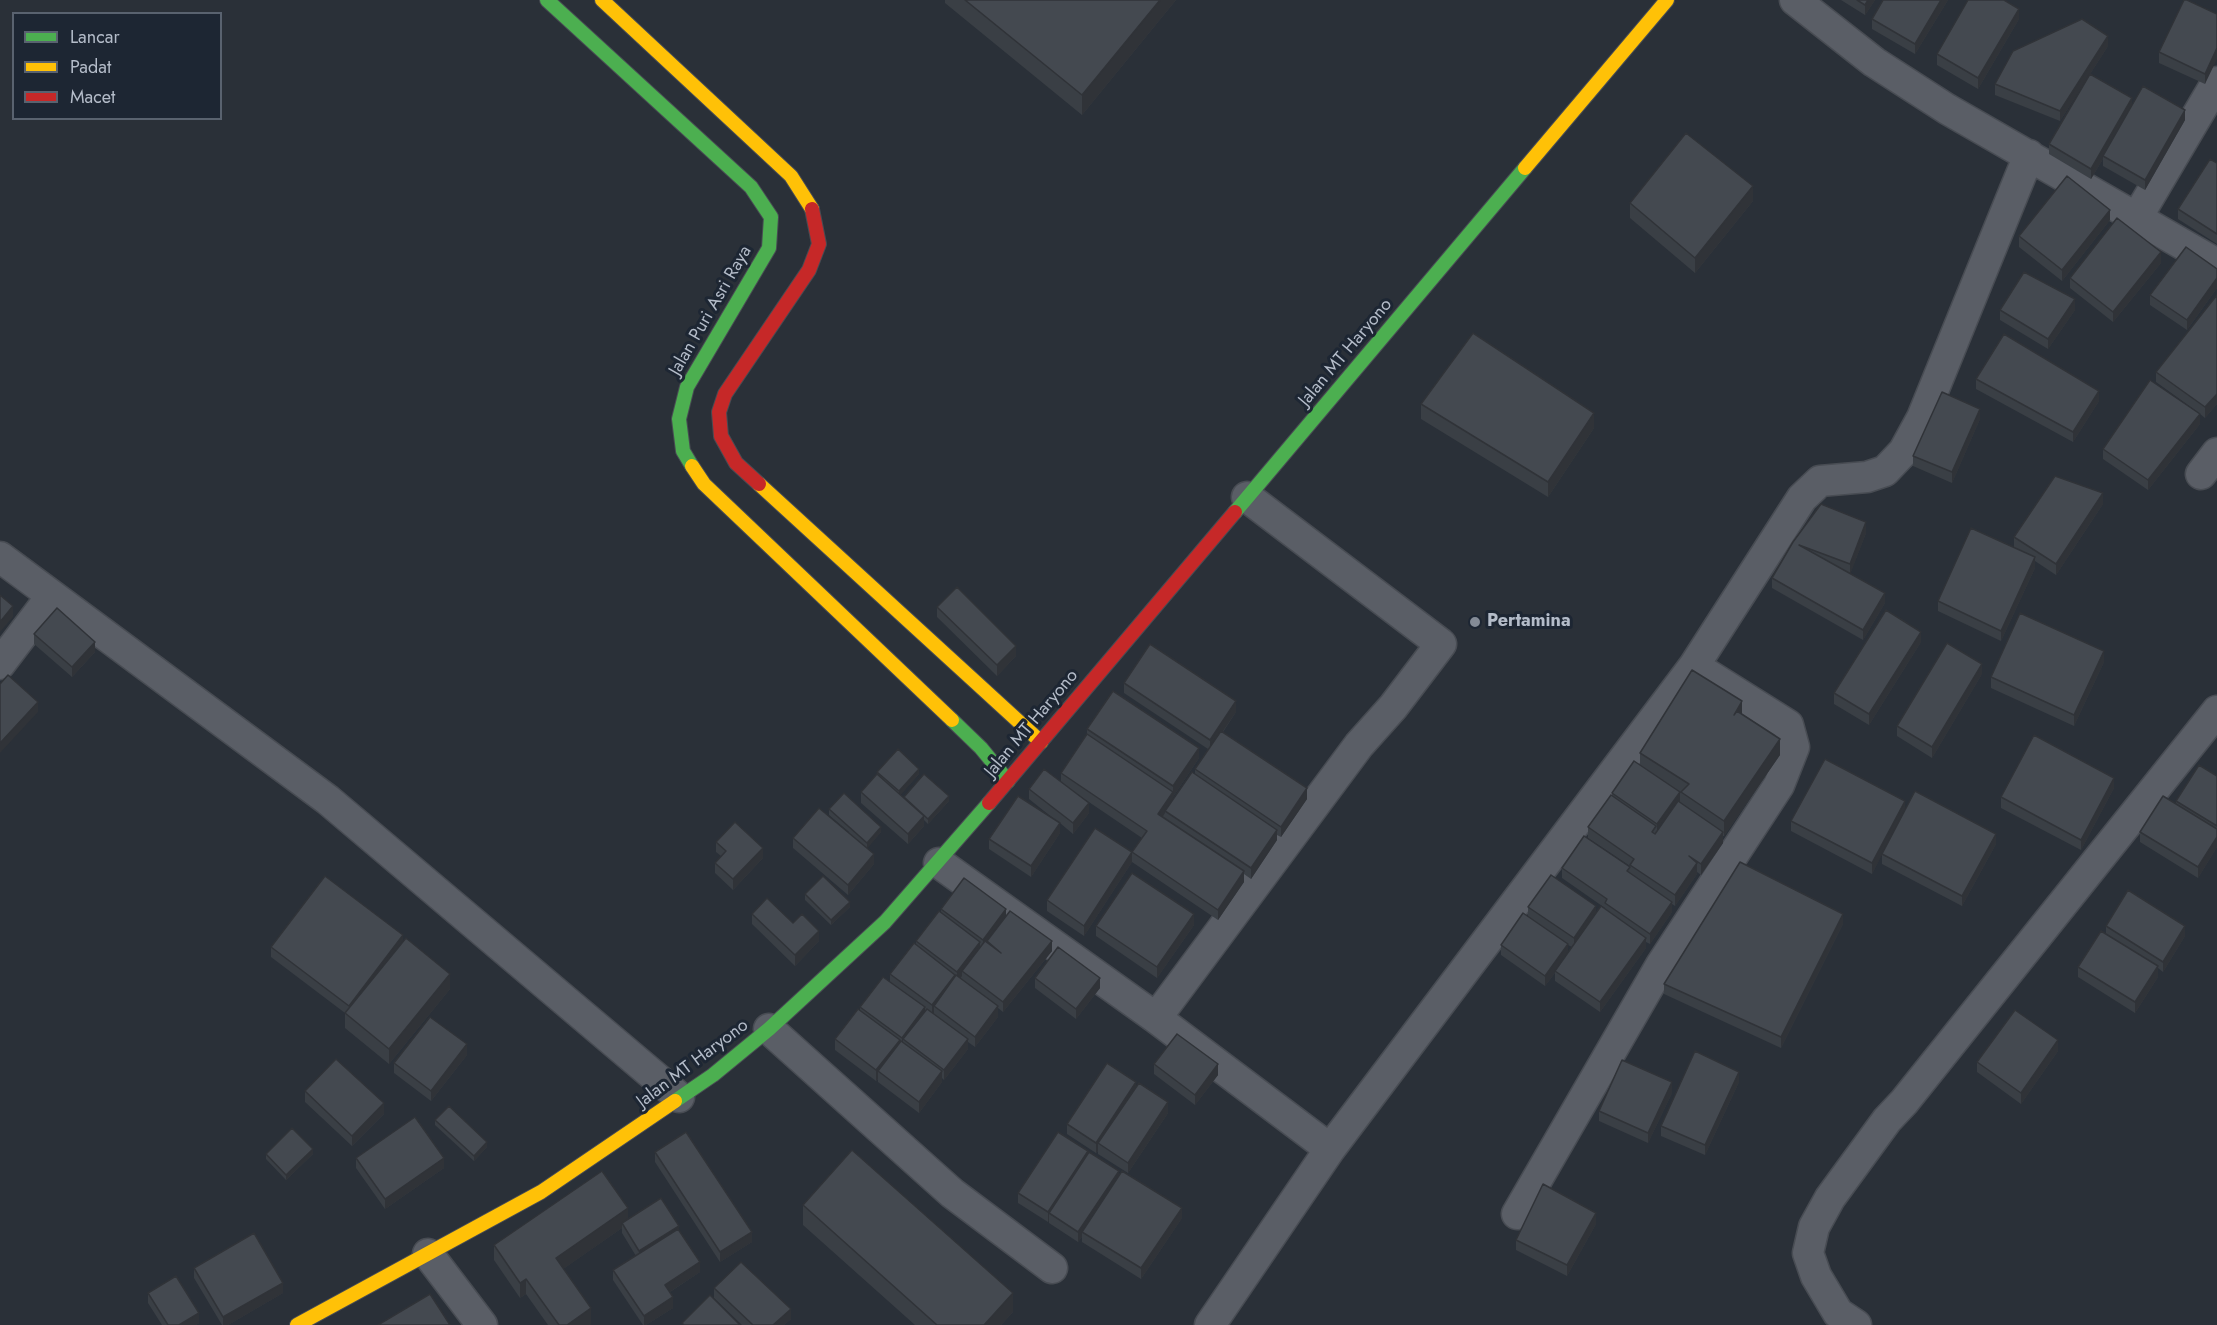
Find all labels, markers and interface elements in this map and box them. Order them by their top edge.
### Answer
legend [12,12,222,120]
text: Lancar [70,24,120,50]
text: Padat [70,54,111,80]
text: Macet [70,84,115,110]
street label: Jalan Puri Asri Raya [665,242,757,380]
street label: Jalan MT Haryono [1295,295,1397,411]
place label: Pertamina [1487,611,1571,633]
marker: Pertamina [1468,615,1482,629]
street label: Jalan MT Haryono [981,666,1083,782]
street label: Jalan MT Haryono [633,1015,753,1113]

